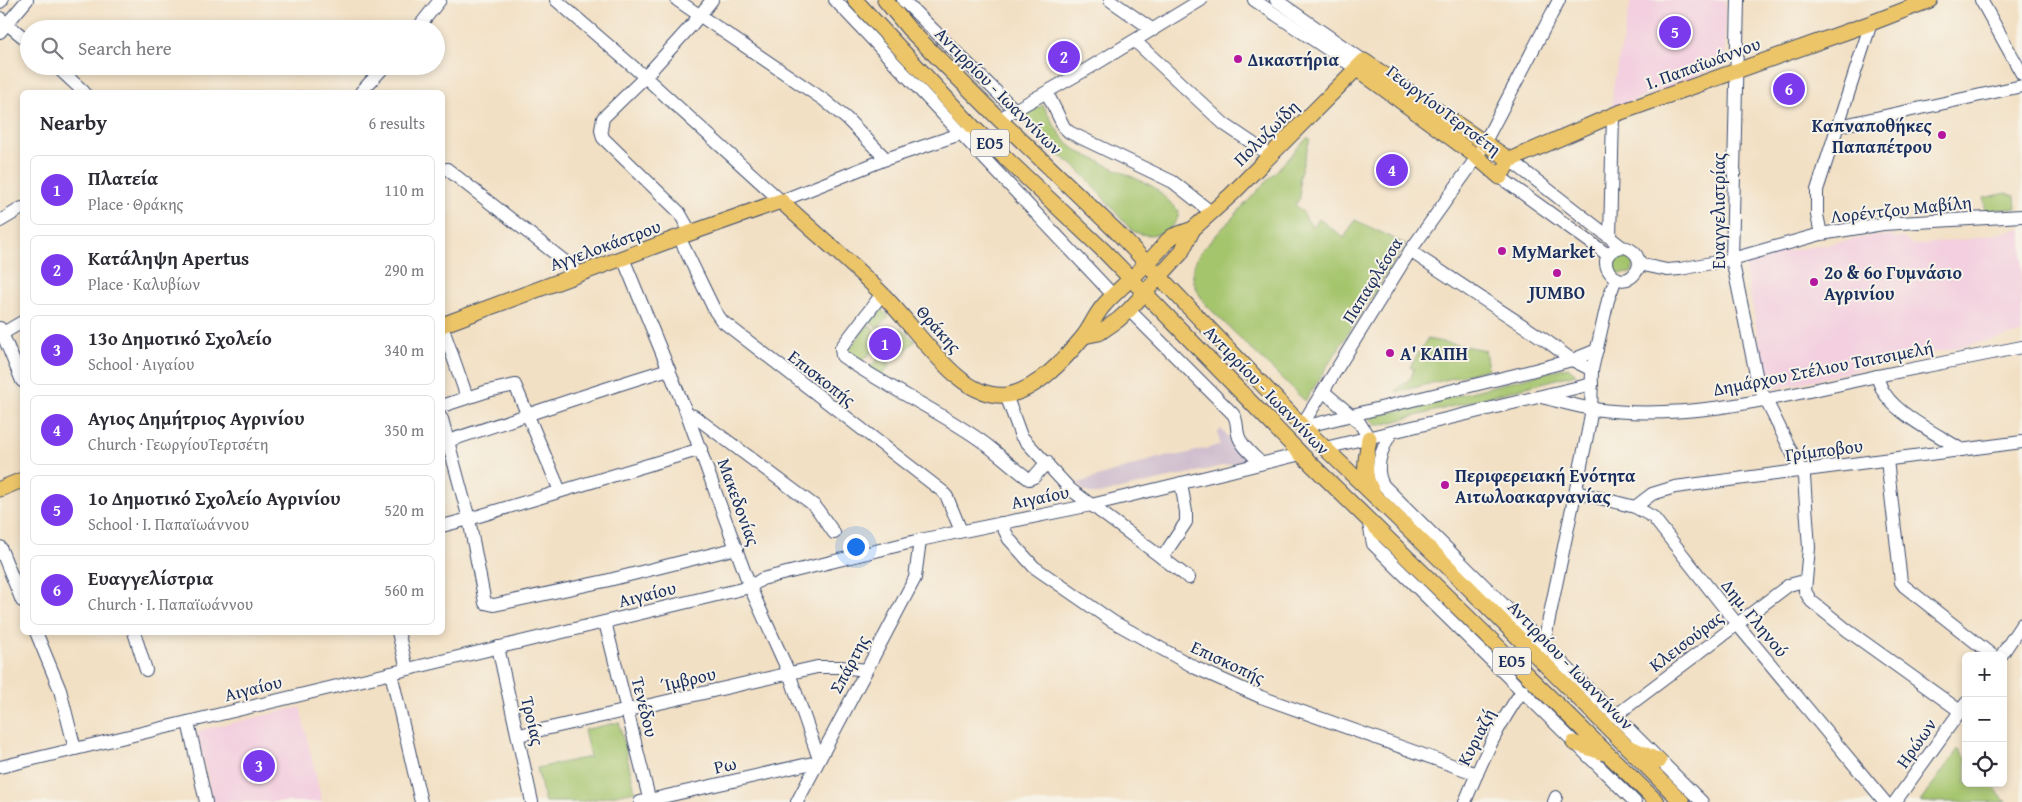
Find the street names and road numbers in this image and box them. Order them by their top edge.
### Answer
street label: Αντιρρίου - Ιωαννίνων [929,21,1069,161]
street label: Ι. Παπαϊωάννου [1642,30,1764,96]
street label: ΓεωργίουΤερτσέτη [1381,58,1507,162]
street label: Πολυζωίδη [1227,94,1305,172]
road number: ΕΟ5 [971,130,1009,156]
street label: Ευαγγελιστρίας [1705,152,1732,269]
street label: Λορέντζου Μαβίλη [1829,188,1973,230]
street label: Αγγελοκάστρου [546,212,664,278]
street label: Παπαφλέσσα [1335,231,1409,328]
street label: Θράκης [910,299,968,359]
street label: Αντιρρίου - Ιωαννίνων [1198,319,1336,461]
street label: Δημάρχου Στέλιου Τσιτσιμελή [1711,333,1935,403]
street label: Επισκοπής [783,343,862,413]
street label: Γρίμποβου [1783,432,1865,468]
street label: Μακεδονίας [711,454,767,550]
street label: Αιγαίου [1009,478,1071,516]
street label: Δημ. Γληνού [1715,573,1795,663]
street label: Αιγαίου [615,574,679,614]
street label: Αντιρρίου - Ιωαννίνων [1502,594,1640,736]
street label: Κλεισούρας [1643,604,1729,678]
street label: Σπάρτης [822,630,876,698]
street label: Επισκοπής [1186,633,1270,691]
road number: ΕΟ5 [1493,648,1531,674]
street label: Ίμβρου [658,660,718,698]
street label: Αιγαίου [221,668,285,708]
street label: Τενέδου [624,674,666,740]
street label: Τροίας [514,694,552,749]
street label: Κυριαζή [1450,704,1502,770]
street label: Ηρώων [1889,712,1943,774]
street label: Ρω [711,749,739,781]

